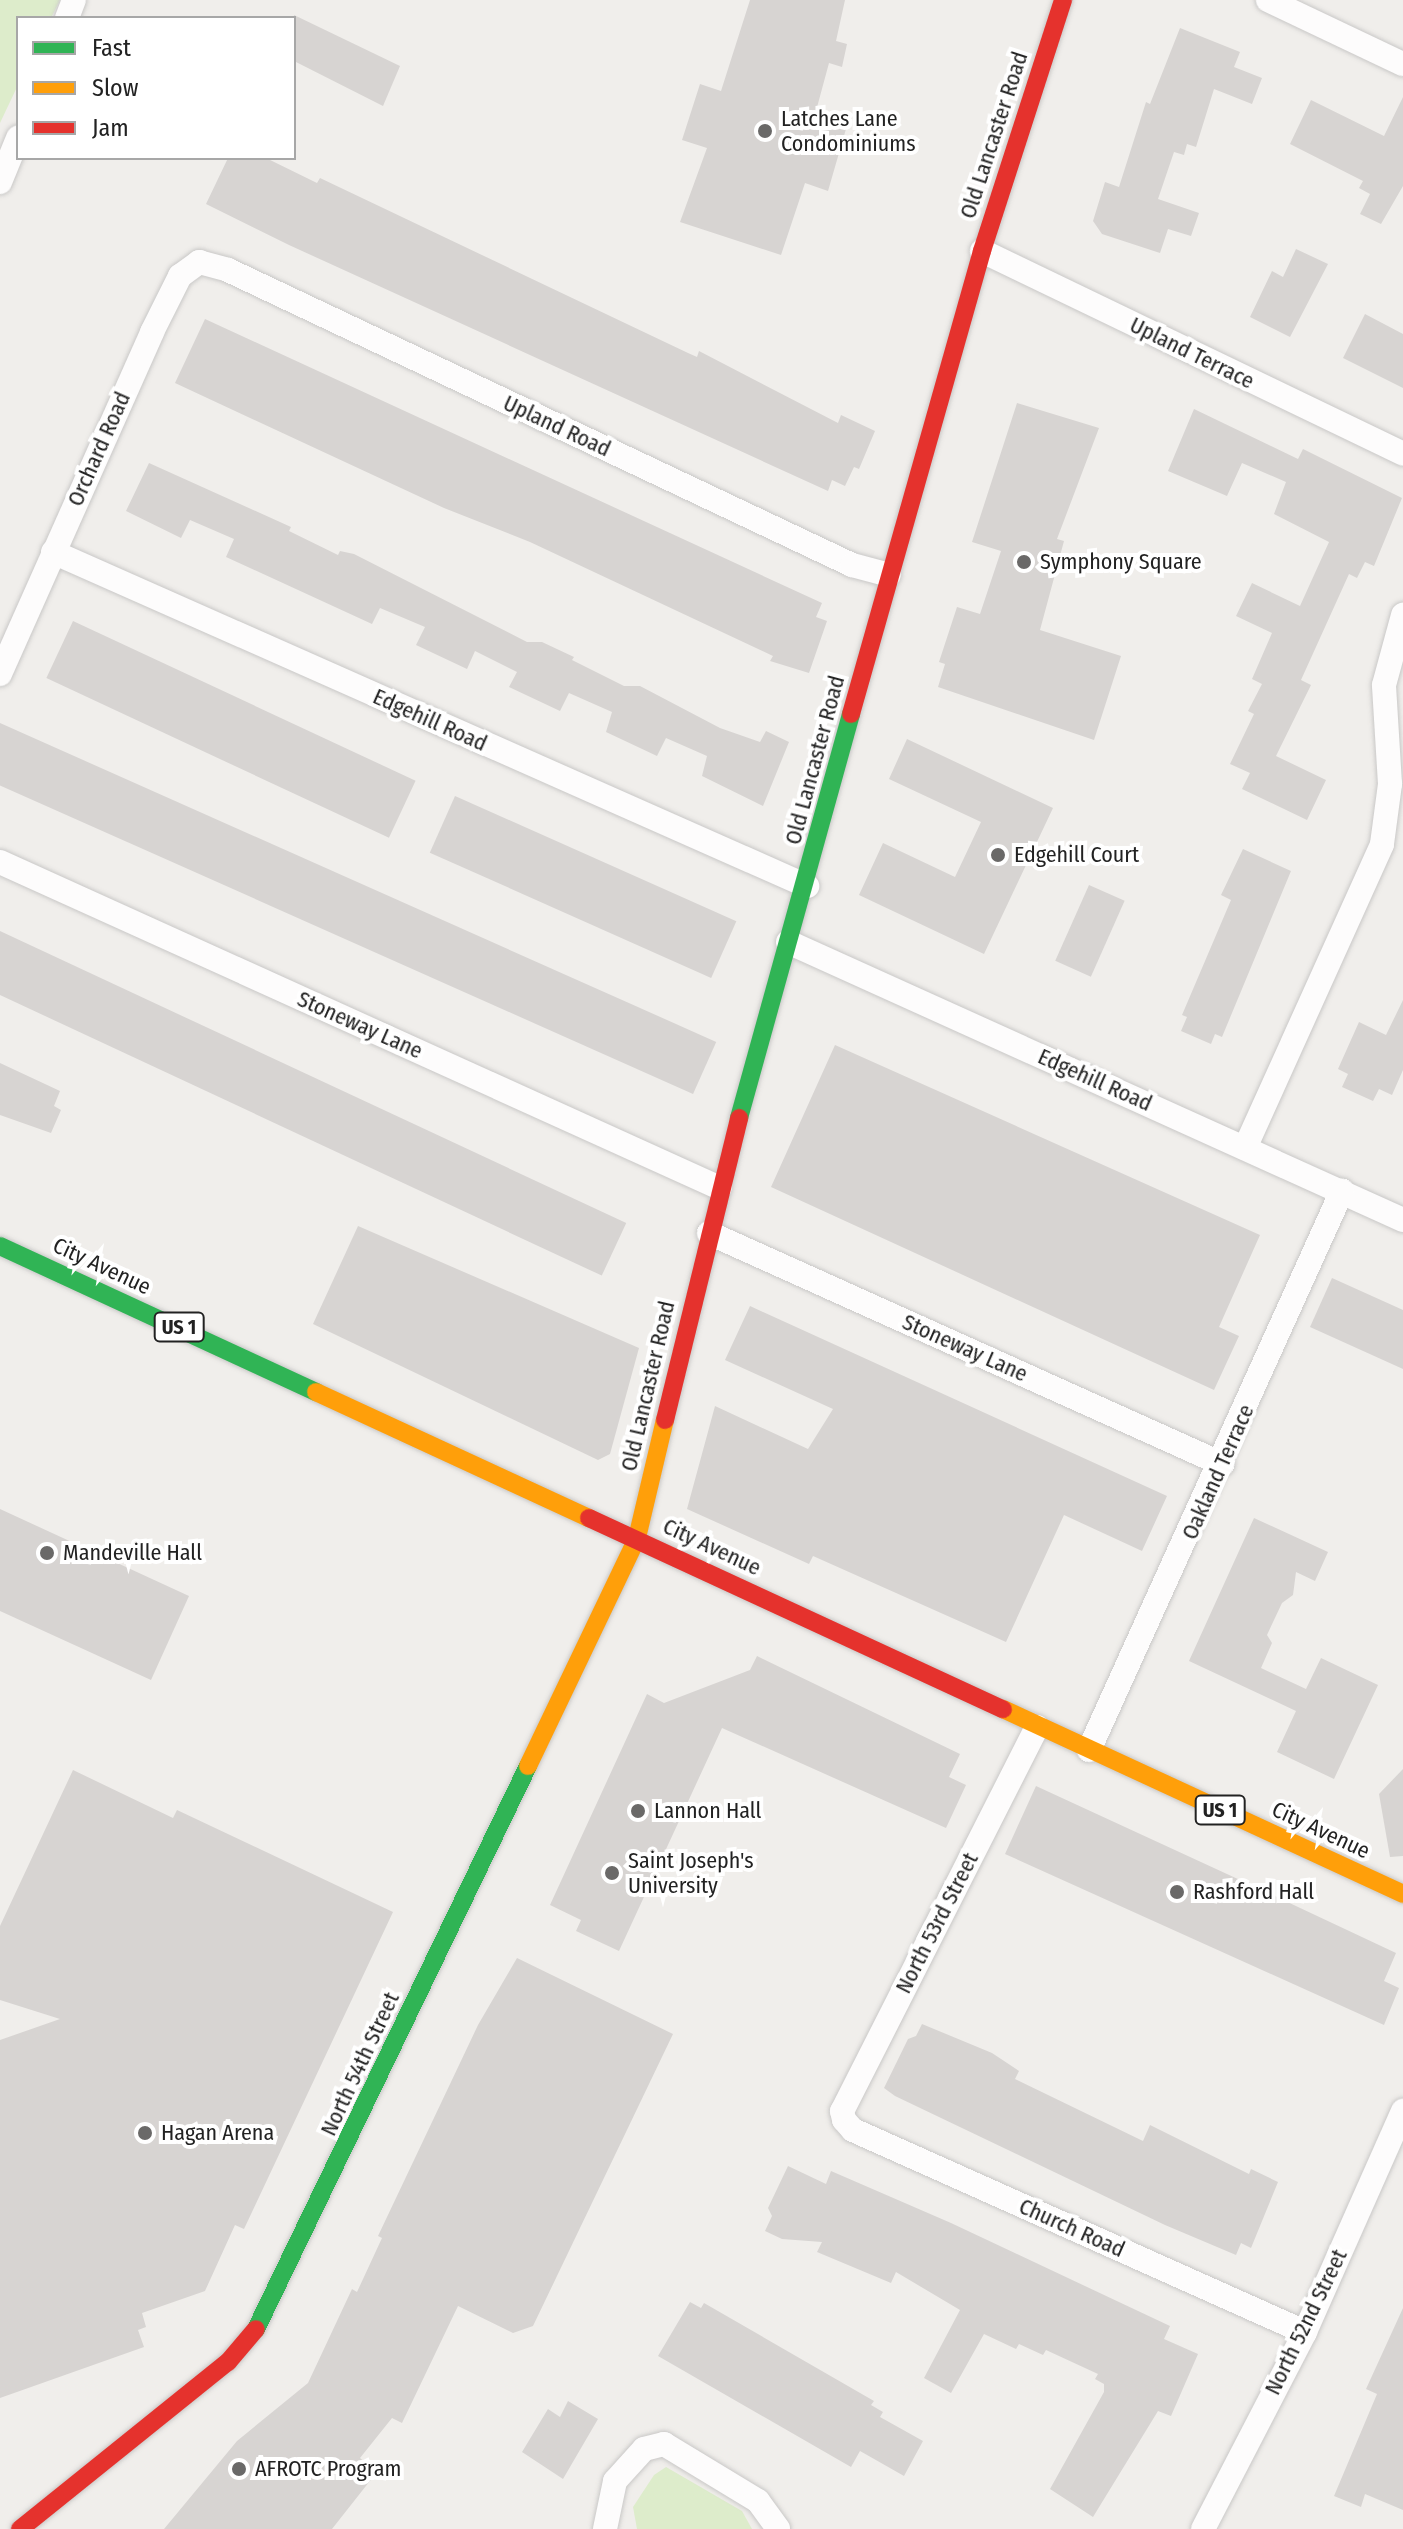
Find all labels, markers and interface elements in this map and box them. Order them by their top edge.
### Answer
legend [16,16,296,160]
text: Fast [92,34,131,62]
street label: Old Lancaster Road [955,48,1033,222]
text: Slow [92,74,138,102]
place label: Latches Lane Condominiums [781,105,916,156]
text: Jam [92,114,129,142]
marker: Latches Lane Condominiums [756,122,774,140]
street label: Upland Terrace [1126,312,1258,394]
street label: Orchard Road [62,388,136,510]
street label: Upland Road [499,390,615,462]
place label: Symphony Square [1040,549,1202,575]
marker: Symphony Square [1015,553,1033,571]
street label: Old Lancaster Road [780,673,850,847]
street label: Edgehill Road [369,683,491,757]
place label: Edgehill Court [1014,842,1139,868]
marker: Edgehill Court [989,846,1007,864]
street label: Stoneway Lane [293,986,427,1064]
street label: Edgehill Road [1034,1043,1156,1117]
street label: City Avenue [49,1232,155,1300]
street label: Old Lancaster Road [616,1298,680,1474]
street label: Stoneway Lane [898,1309,1032,1387]
road number: US 1 [153,1311,205,1343]
street label: Oakland Terrace [1176,1400,1260,1544]
street label: City Avenue [659,1513,765,1581]
place label: Mandeville Hall [63,1540,202,1566]
marker: Mandeville Hall [38,1544,56,1562]
road number: US 1 [1194,1794,1246,1826]
street label: City Avenue [1268,1796,1374,1864]
place label: Lannon Hall [654,1798,761,1824]
marker: Lannon Hall [629,1802,647,1820]
place label: Saint Joseph's University [628,1847,754,1898]
street label: North 53rd Street [890,1848,984,1998]
marker: Saint Joseph's University [603,1864,621,1882]
place label: Rashford Hall [1193,1879,1314,1905]
marker: Rashford Hall [1168,1883,1186,1901]
street label: North 54th Street [315,1988,405,2140]
place label: Hagan Arena [161,2120,274,2146]
marker: Hagan Arena [136,2124,154,2142]
street label: Church Road [1015,2193,1129,2263]
street label: North 52nd Street [1259,2245,1353,2399]
place label: AFROTC Program [255,2456,402,2482]
marker: AFROTC Program [230,2460,248,2478]

